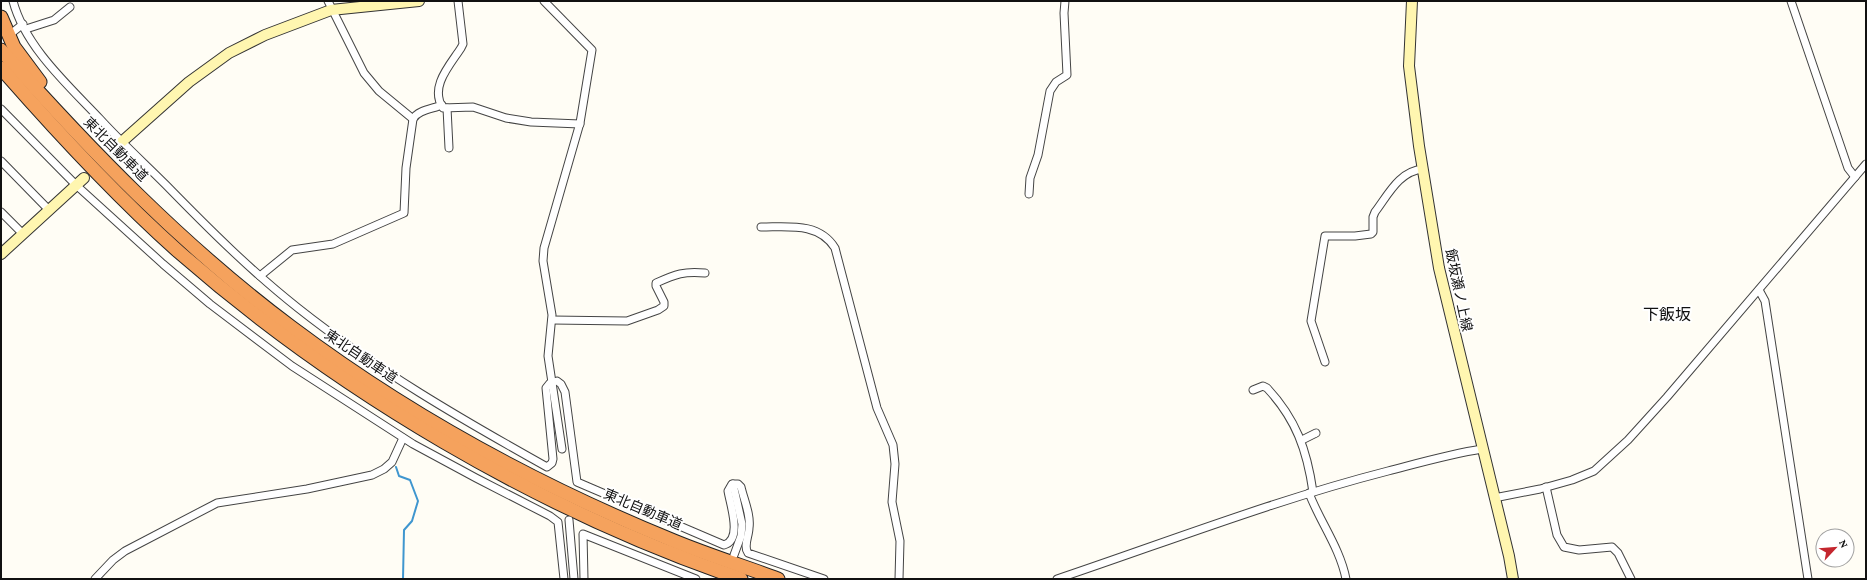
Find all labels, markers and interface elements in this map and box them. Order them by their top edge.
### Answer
street label: 東北自動車道 [81,114,151,184]
street label: 飯坂瀬ノ上線 [1442,247,1476,333]
district label: 下飯坂 [1643,306,1691,323]
street label: 東北自動車道 [322,326,400,386]
street label: 東北自動車道 [601,485,685,533]
north arrow [1815,528,1855,568]
text: N [1837,538,1851,550]

